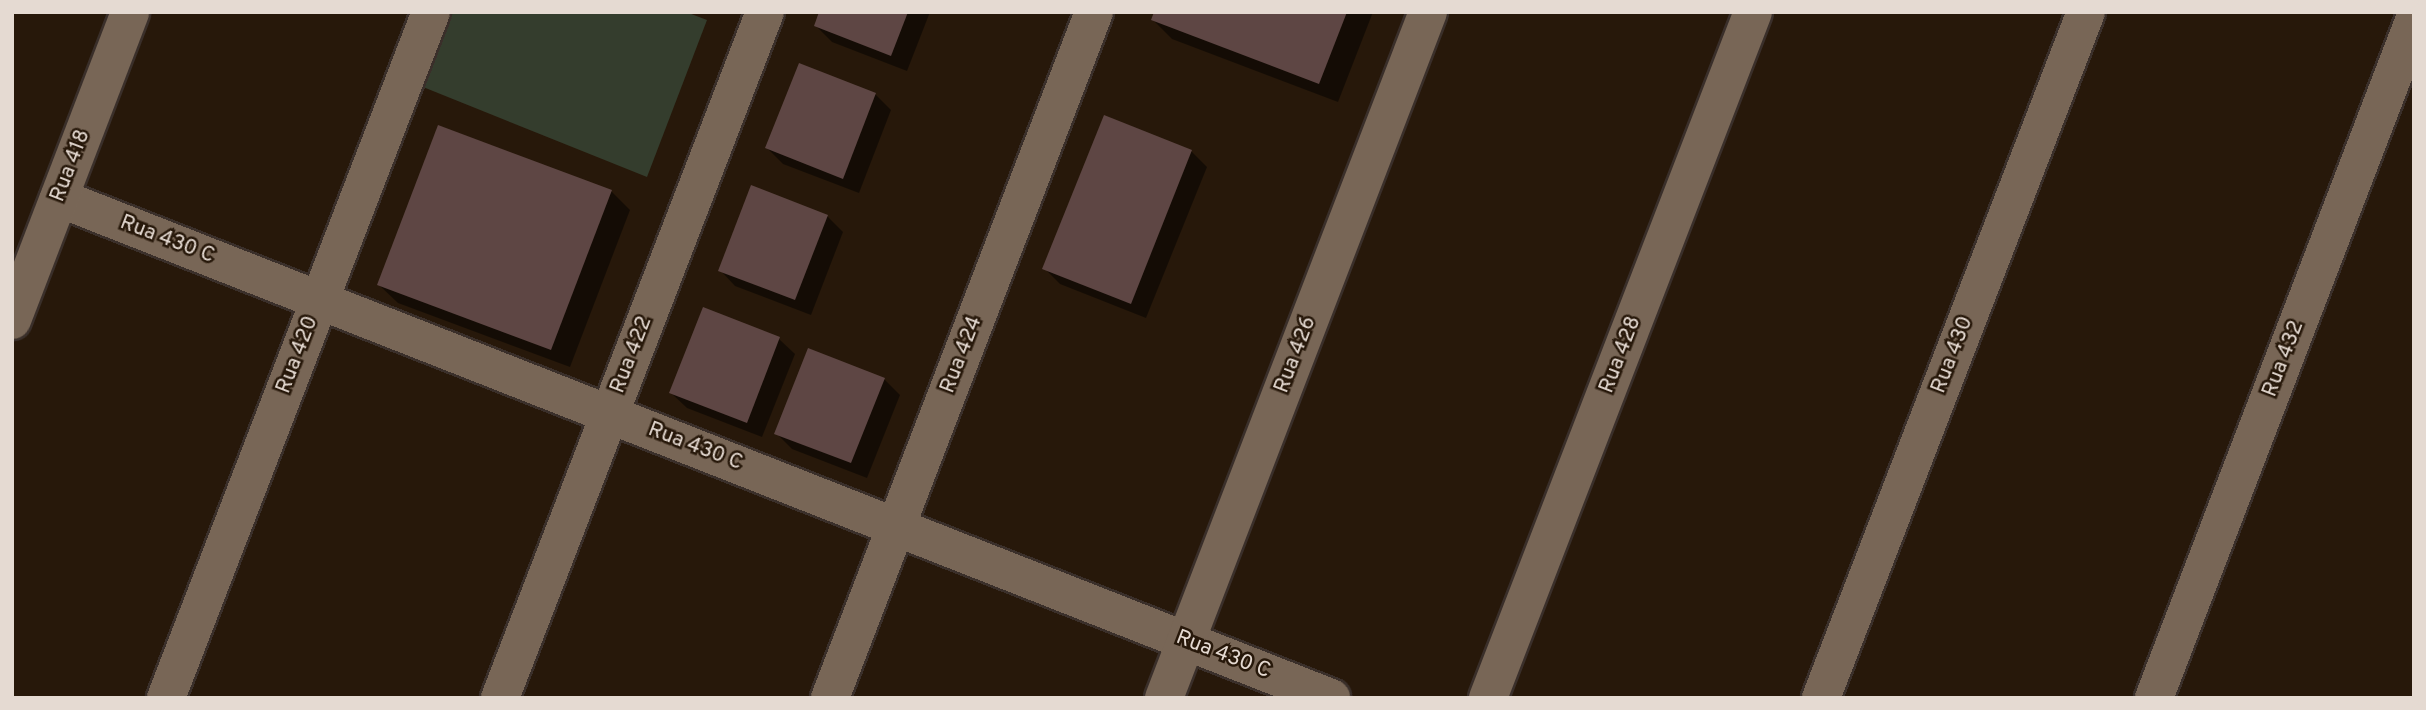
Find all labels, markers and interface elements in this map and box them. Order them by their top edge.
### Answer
street label: Rua 418 [46,126,96,206]
street label: Rua 430 C [116,210,218,270]
street label: Rua 420 [272,313,324,397]
street label: Rua 422 [606,313,658,397]
street label: Rua 424 [936,313,988,397]
street label: Rua 426 [1270,313,1322,397]
street label: Rua 428 [1595,313,1647,397]
street label: Rua 430 [1927,313,1979,397]
street label: Rua 432 [2258,317,2310,401]
street label: Rua 430 C [644,417,746,477]
street label: Rua 430 C [1172,625,1274,685]

